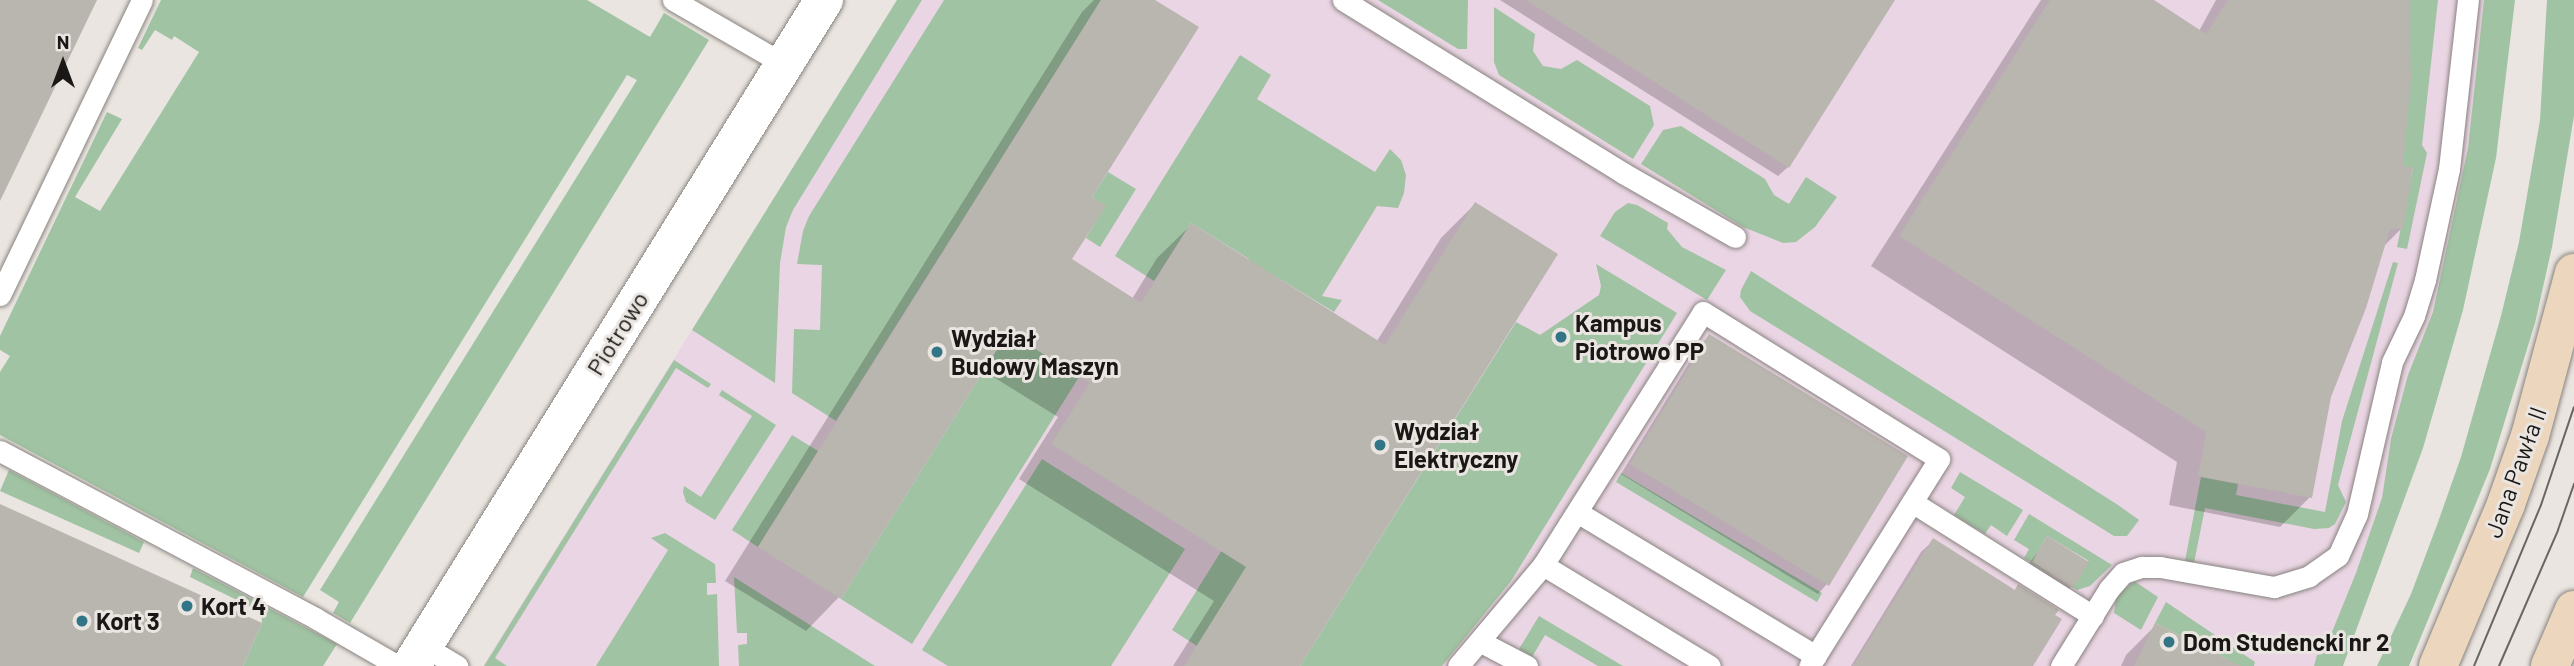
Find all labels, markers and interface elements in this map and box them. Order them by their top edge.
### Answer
north arrow [28,28,98,98]
text: N [57,30,69,53]
street label: Piotrowo [580,286,654,380]
place label: Kampus Piotrowo PP [1575,309,1704,365]
place label: Wydział Budowy Maszyn [951,324,1119,380]
marker: Kampus Piotrowo PP [1553,329,1569,345]
marker: Wydział Budowy Maszyn [929,344,945,360]
street label: Jana Pawła II [2478,403,2552,541]
place label: Wydział Elektryczny [1394,417,1518,473]
marker: Wydział Elektryczny [1372,437,1388,453]
place label: Kort 4 [201,592,266,620]
marker: Kort 4 [179,598,195,614]
place label: Kort 3 [96,607,160,635]
marker: Kort 3 [74,613,90,629]
place label: Dom Studencki nr 2 [2183,628,2389,656]
marker: Dom Studencki nr 2 [2161,634,2177,650]

